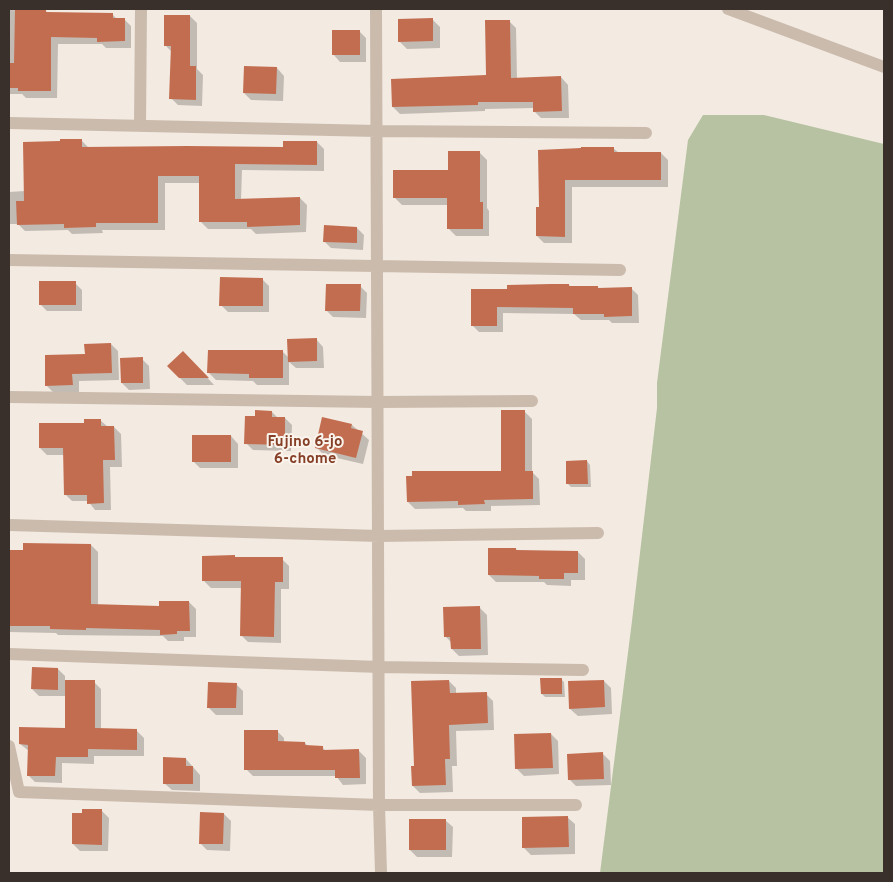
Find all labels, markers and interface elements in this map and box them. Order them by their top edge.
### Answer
district label: Fujino 6-jo 6-chome [268,434,342,469]

